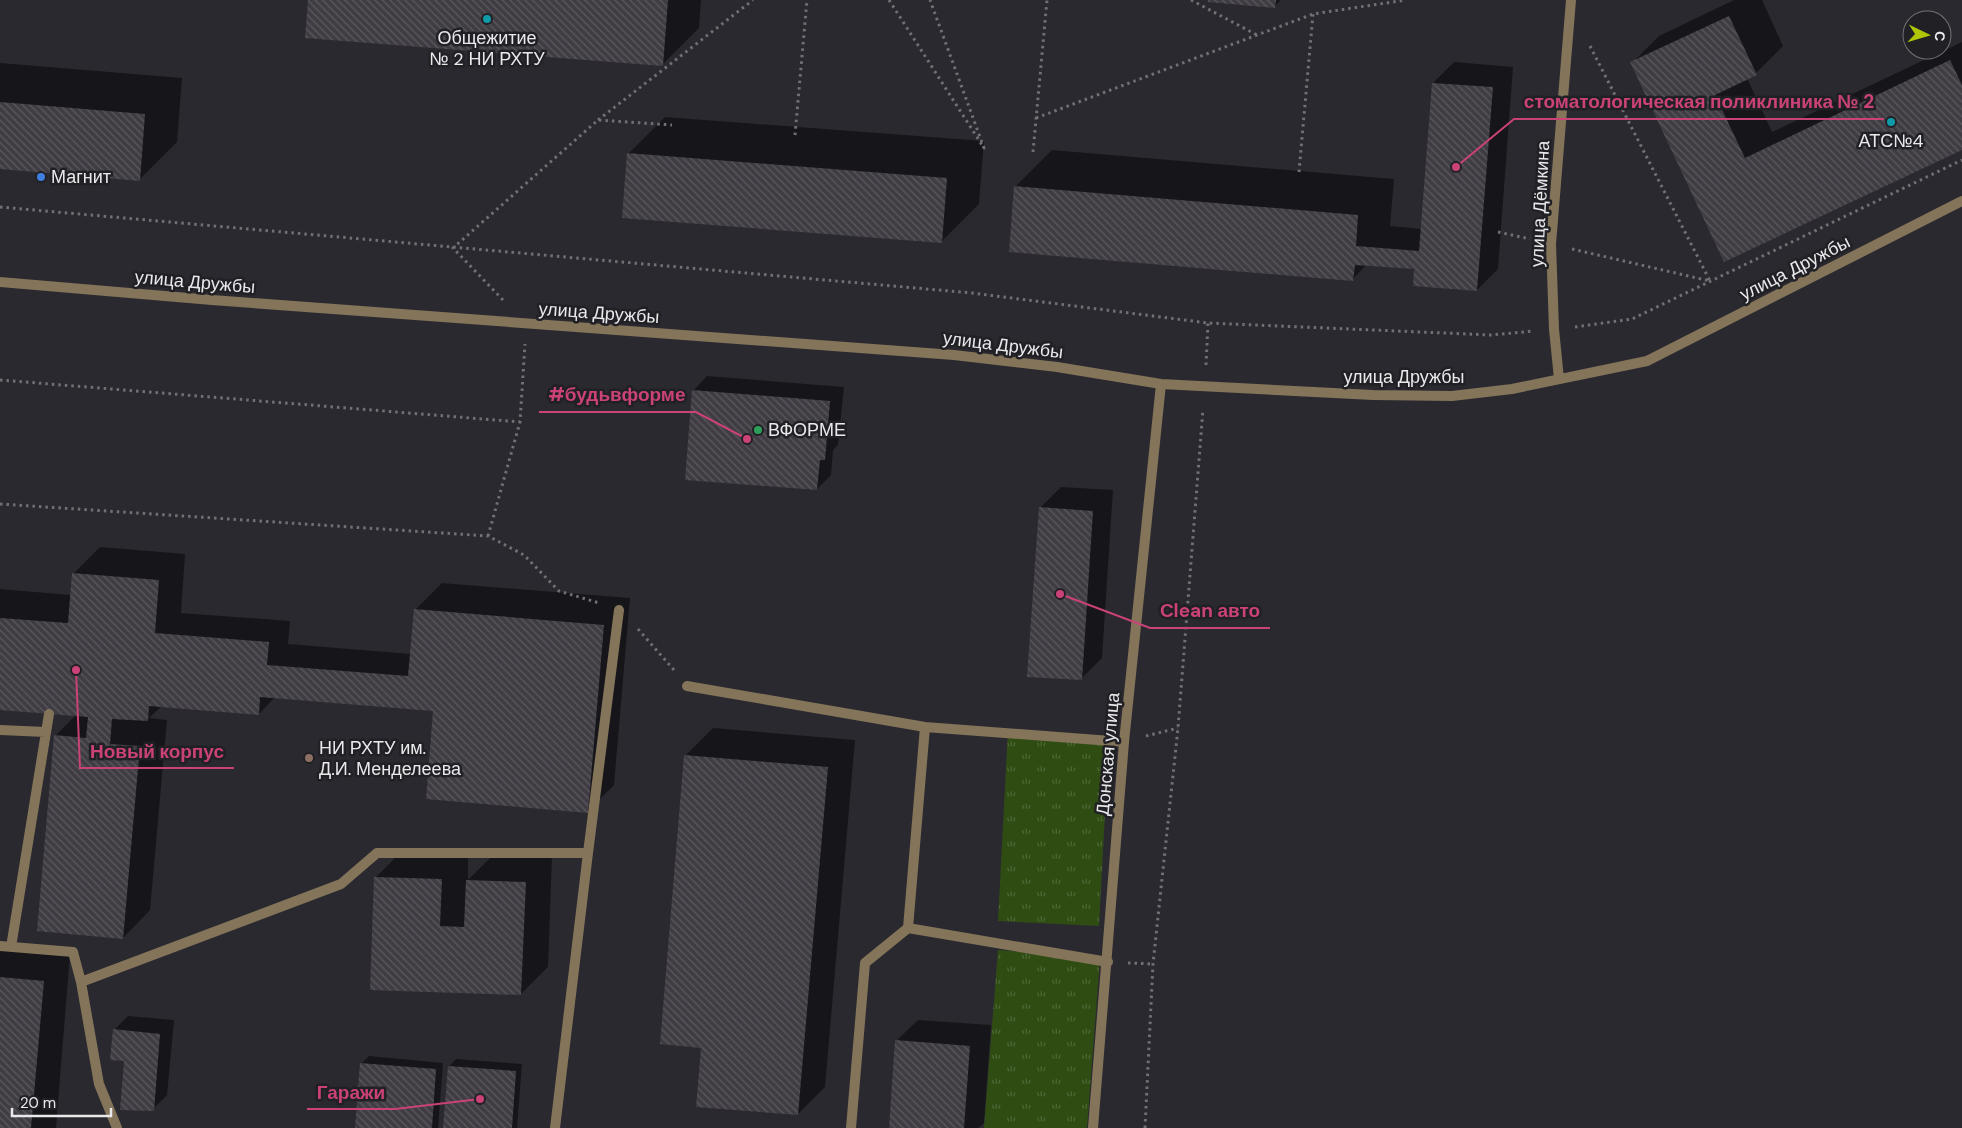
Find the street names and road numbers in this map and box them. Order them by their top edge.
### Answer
street label: улица Дёмкина [1525,139,1555,268]
street label: улица Дружбы [1736,230,1854,306]
street label: улица Дружбы [134,265,256,299]
street label: улица Дружбы [538,297,660,329]
street label: улица Дружбы [942,326,1064,364]
street label: улица Дружбы [1344,365,1464,389]
street label: Донская улица [1091,690,1125,817]

